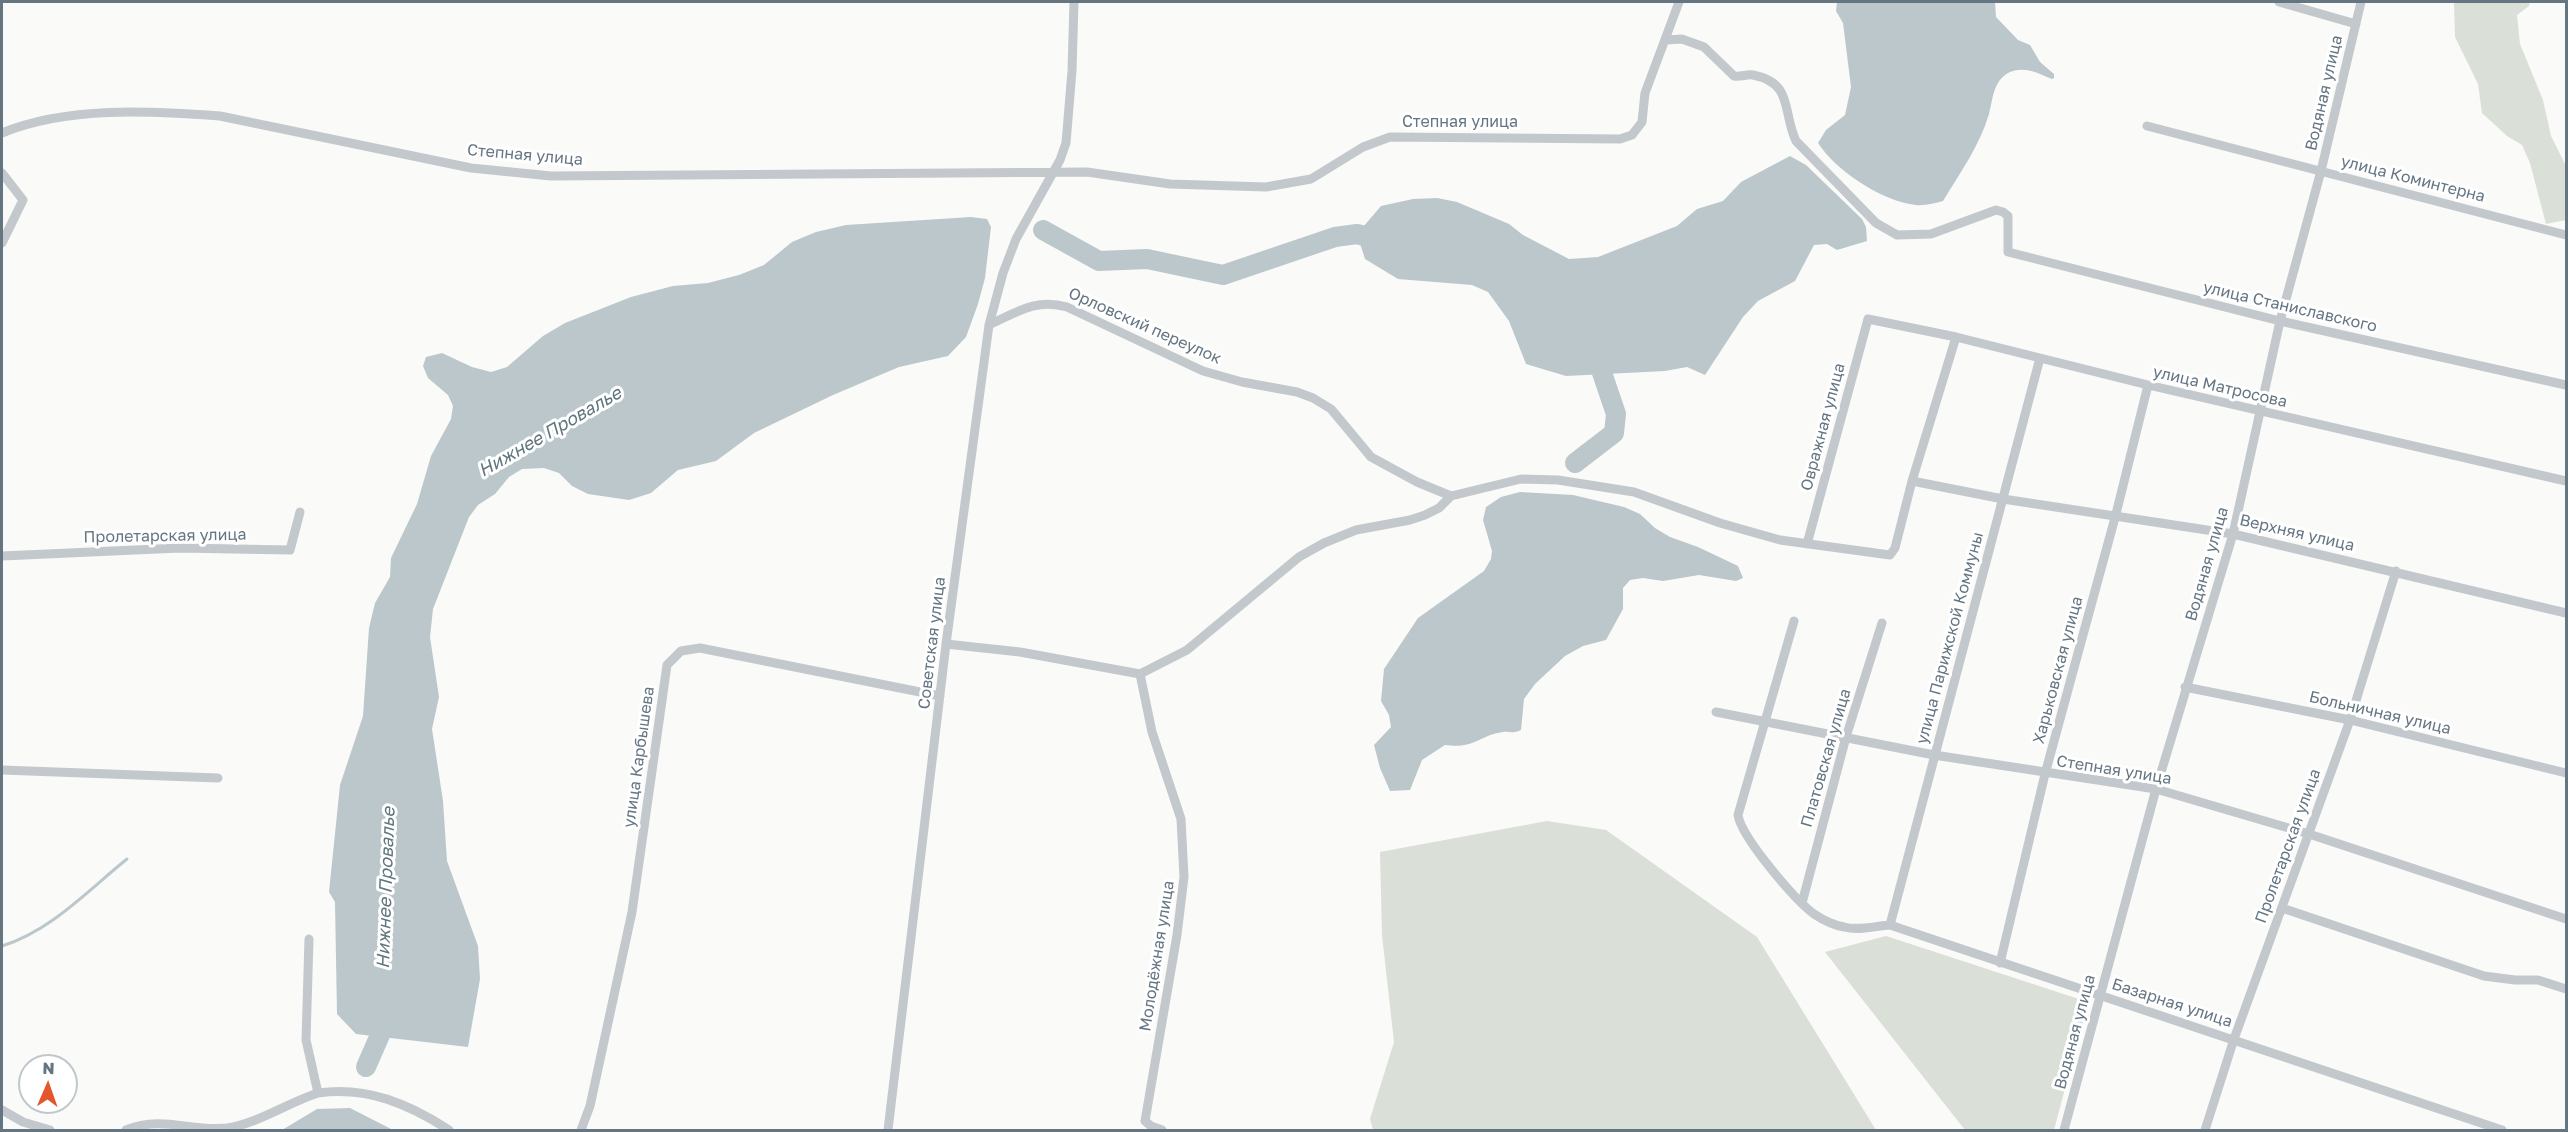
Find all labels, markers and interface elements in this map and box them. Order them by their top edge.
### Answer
street label: Водяная улица [2301,33,2347,153]
street label: Степная улица [1402,112,1518,132]
street label: Степная улица [466,140,584,170]
street label: улица Коминтерна [2339,152,2487,206]
street label: улица Станиславского [2201,278,2379,336]
street label: Орловский переулок [1066,284,1224,368]
street label: Овражная улица [1797,361,1849,493]
street label: улица Матросова [2151,362,2289,412]
water label: Нижнее Провалье [475,382,625,482]
street label: Водяная улица [2182,505,2232,623]
street label: Верхняя улица [2238,510,2356,556]
street label: Пролетарская улица [83,525,247,547]
street label: улица Парижской Коммуны [1912,530,1988,746]
street label: Советская улица [914,576,950,710]
street label: Харьковская улица [2029,594,2087,746]
street label: улица Карбышева [620,685,658,829]
street label: Платовская улица [1797,686,1855,830]
street label: Больничная улица [2307,687,2453,739]
street label: Степная улица [2055,751,2173,789]
street label: Пролетарская улица [2251,766,2325,926]
water label: Нижнее Провалье [372,807,400,969]
street label: Молодёжная улица [1136,879,1178,1033]
street label: Водяная улица [2050,973,2100,1091]
street label: Базарная улица [2109,974,2235,1032]
north arrow [18,1054,78,1114]
text: N [42,1058,55,1078]

